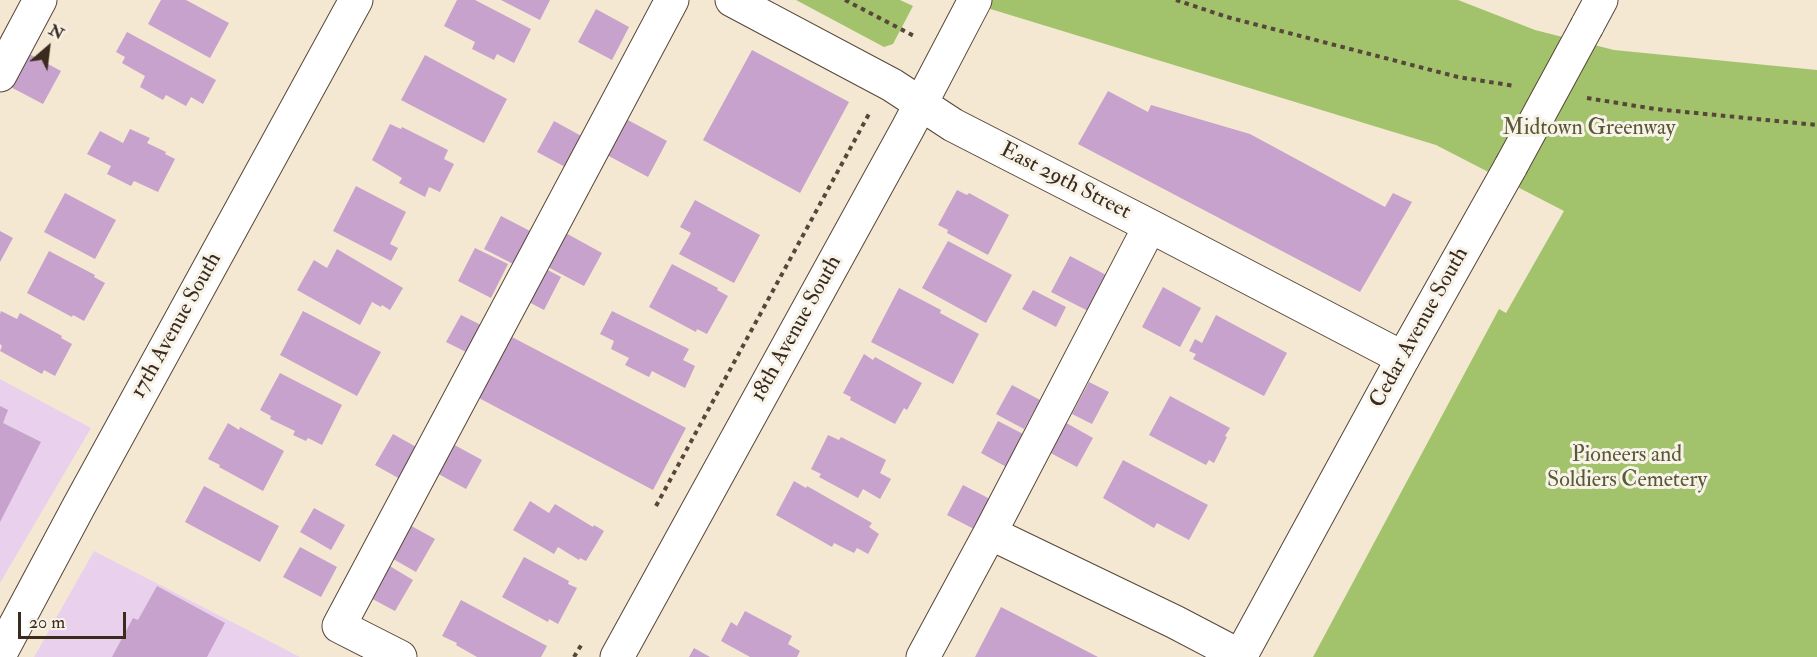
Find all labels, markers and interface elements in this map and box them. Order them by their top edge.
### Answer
north arrow [18,18,78,78]
text: N [45,20,67,44]
park label: Midtown Greenway [1503,116,1675,142]
street label: East 29th Street [995,138,1135,226]
street label: Cedar Avenue South [1365,243,1475,413]
street label: 17th Avenue South [126,249,228,403]
street label: 18th Avenue South [746,251,848,407]
park label: Pioneers and Soldiers Cemetery [1547,443,1707,494]
scale bar [21,600,129,638]
text: 20 m [29,611,65,634]

